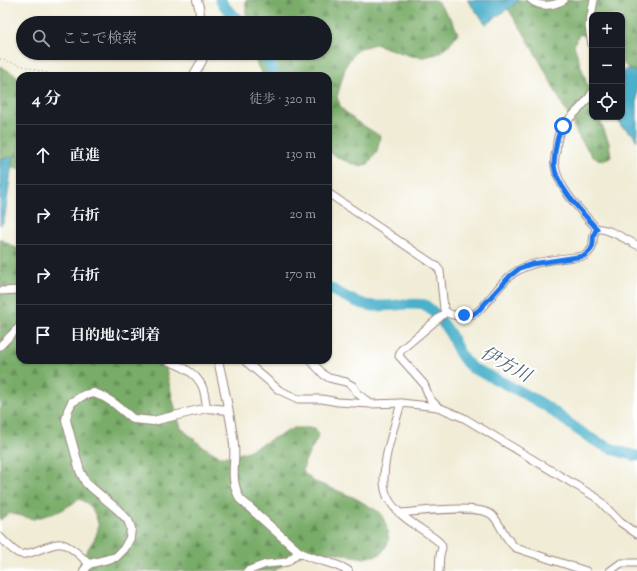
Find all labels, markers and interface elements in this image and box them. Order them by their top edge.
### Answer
map controls [589,12,625,120]
button: + [589,12,625,48]
search box [16,16,332,60]
icon: search [30,27,52,49]
text: ここで検索 [62,29,137,50]
button: − [589,48,625,84]
button: locate [589,84,625,120]
text: 4 分 [32,88,61,112]
text: 徒歩 · 320 m [249,91,316,109]
route start [554,117,572,135]
icon: ahead [32,144,54,166]
text: 直進 [70,146,100,167]
text: 130 m [286,146,316,164]
icon: right [32,204,54,226]
text: 右折 [70,206,100,227]
text: 20 m [290,206,316,224]
icon: right [32,264,54,286]
text: 右折 [70,266,100,287]
text: 170 m [285,266,316,284]
route end [455,306,473,324]
icon: arrive [32,324,54,346]
text: 目的地に到着 [70,326,160,347]
water label: 伊方川 [475,341,537,391]

